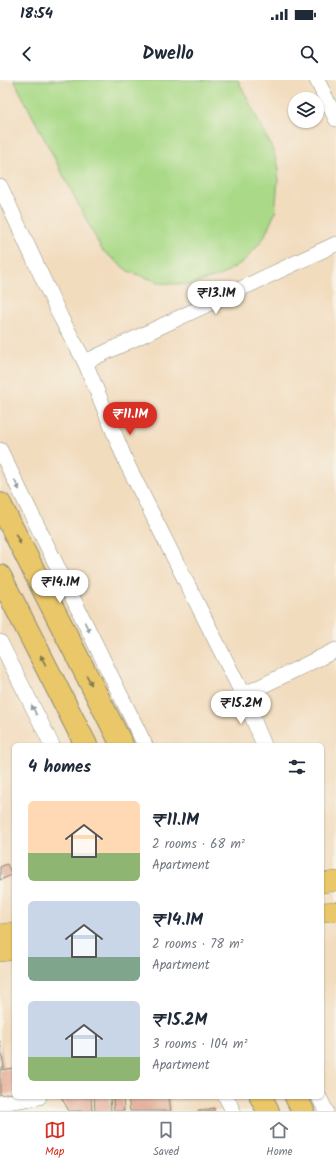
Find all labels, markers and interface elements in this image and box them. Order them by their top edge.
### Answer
text: 18:54 [20,2,53,26]
text: Dwello [142,40,194,69]
icon: back [16,43,38,65]
icon: search [298,43,320,65]
map controls [288,92,324,128]
button: layers [288,92,324,128]
pin: ₹13.1M [183,281,249,315]
text: ₹13.1M [196,283,236,304]
pin: ₹11.1M [97,402,163,436]
text: ₹11.1M [112,404,148,425]
one-way arrow [14,480,20,491]
one-way arrow [14,533,21,544]
pin: ₹14.1M [27,570,93,604]
text: ₹14.1M [40,572,80,593]
one-way arrow [84,621,90,633]
one-way arrow [39,655,46,666]
one-way arrow [86,674,92,686]
pin: ₹15.2M [208,691,274,725]
text: ₹15.2M [220,693,262,714]
one-way arrow [31,705,38,716]
text: 4 homes [28,754,91,781]
icon: filters [286,756,308,778]
text: ₹11.1M [152,807,199,834]
icon: home [60,817,108,865]
text: 2 rooms · 68 m² [152,834,245,855]
text: Apartment [152,855,210,876]
text: ₹14.1M [152,907,203,934]
icon: home [60,917,108,965]
text: 2 rooms · 78 m² [152,934,244,955]
text: Apartment [152,955,210,976]
text: ₹15.2M [152,1007,207,1034]
icon: home [60,1017,108,1065]
text: 3 rooms · 104 m² [152,1034,247,1055]
text: Apartment [152,1055,210,1076]
tab: Map [44,1119,66,1161]
tab: Saved [153,1119,179,1161]
tab: Home [266,1119,292,1161]

